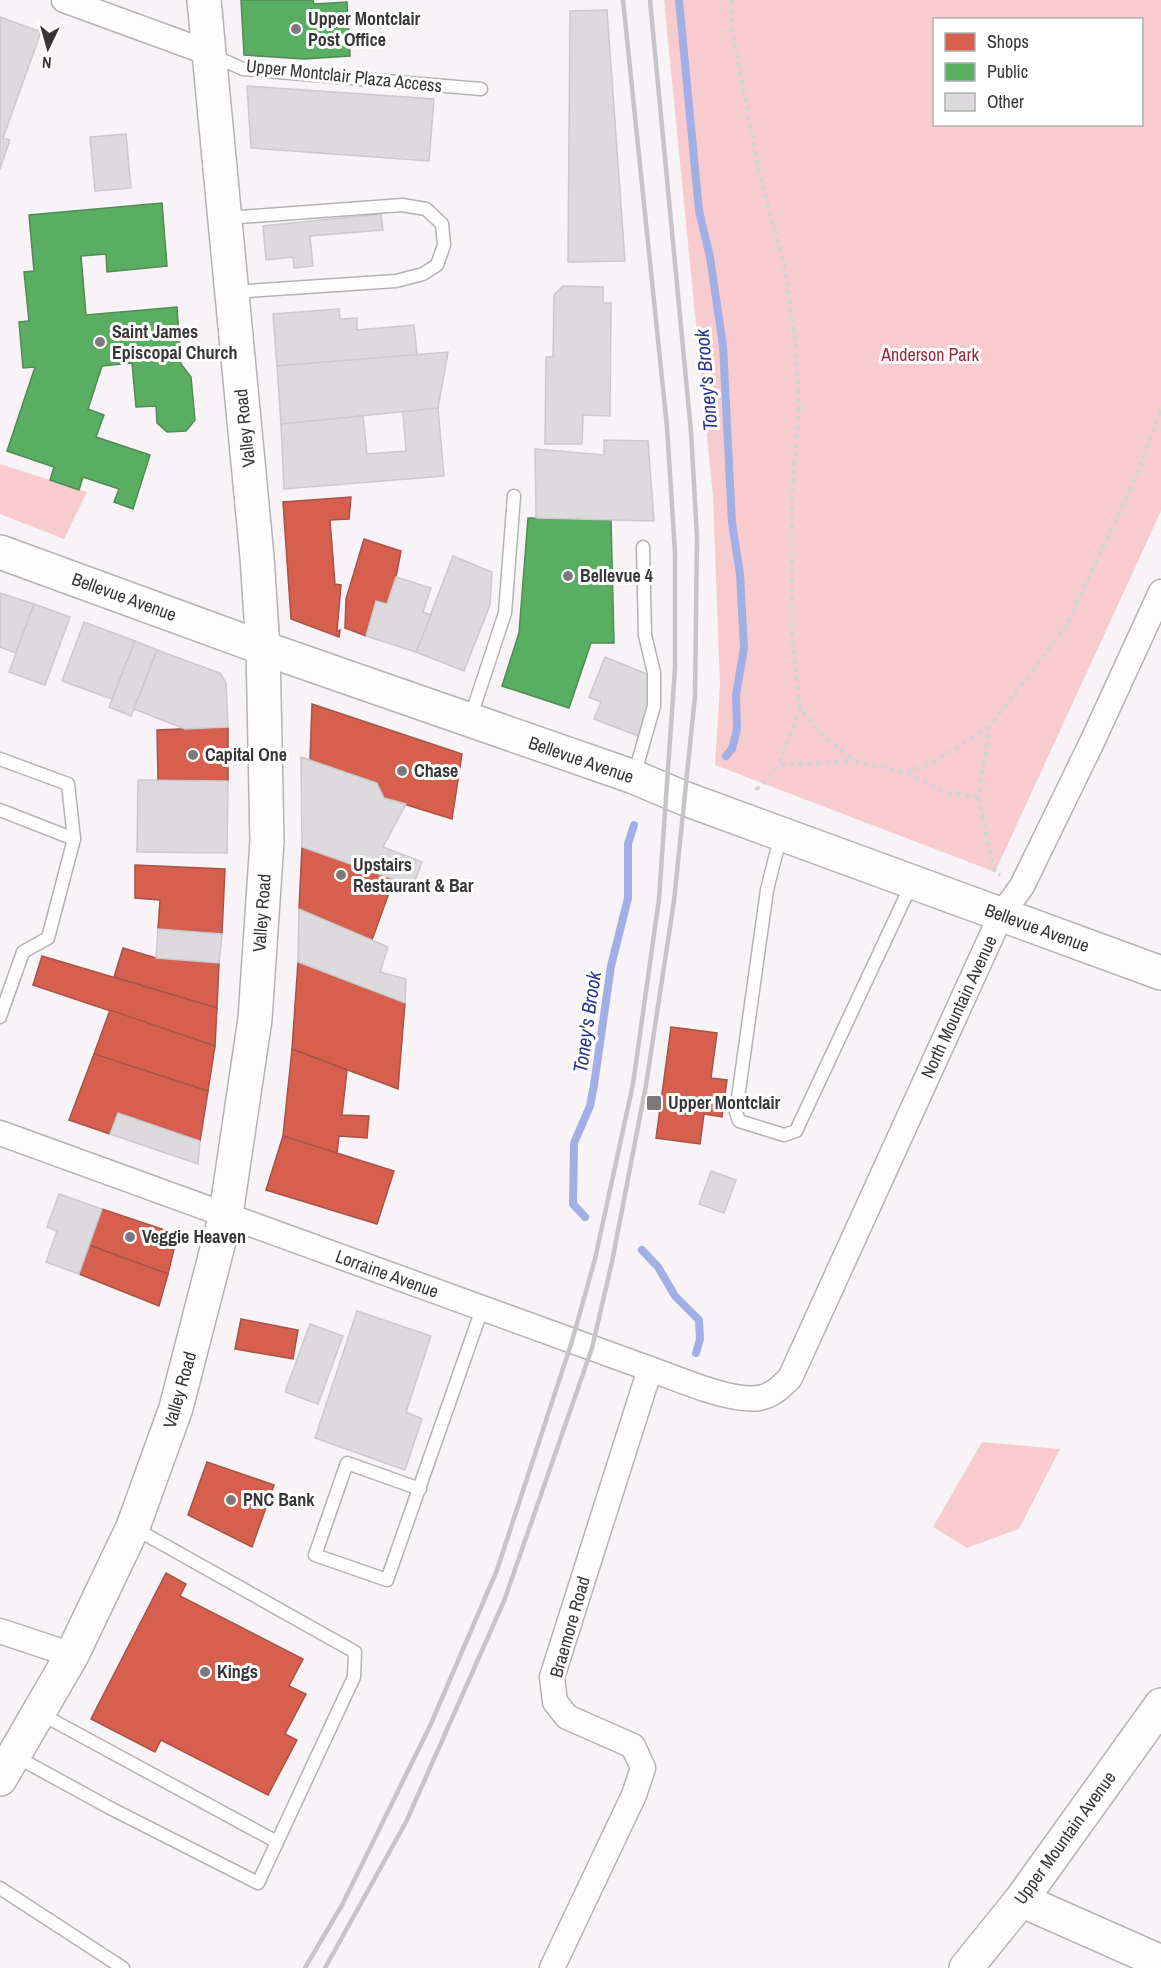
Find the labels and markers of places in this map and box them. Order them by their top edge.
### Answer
place label: Upper Montclair Post Office [308,6,421,52]
marker: Upper Montclair Post Office [289,22,303,36]
place label: Saint James Episcopal Church [112,319,238,365]
marker: Saint James Episcopal Church [93,335,107,349]
place label: Bellevue 4 [580,563,654,588]
marker: Bellevue 4 [561,569,575,583]
place label: Capital One [205,742,287,767]
marker: Capital One [186,748,200,762]
place label: Chase [414,758,458,783]
marker: Chase [395,764,409,778]
place label: Upstairs Restaurant & Bar [353,852,474,898]
marker: Upstairs Restaurant & Bar [334,868,348,882]
place label: Upper Montclair [668,1090,781,1115]
marker: Upper Montclair [645,1094,663,1112]
place label: Veggie Heaven [142,1224,246,1249]
marker: Veggie Heaven [123,1230,137,1244]
place label: PNC Bank [243,1487,315,1512]
marker: PNC Bank [224,1493,238,1507]
place label: Kings [217,1659,258,1684]
marker: Kings [198,1665,212,1679]

